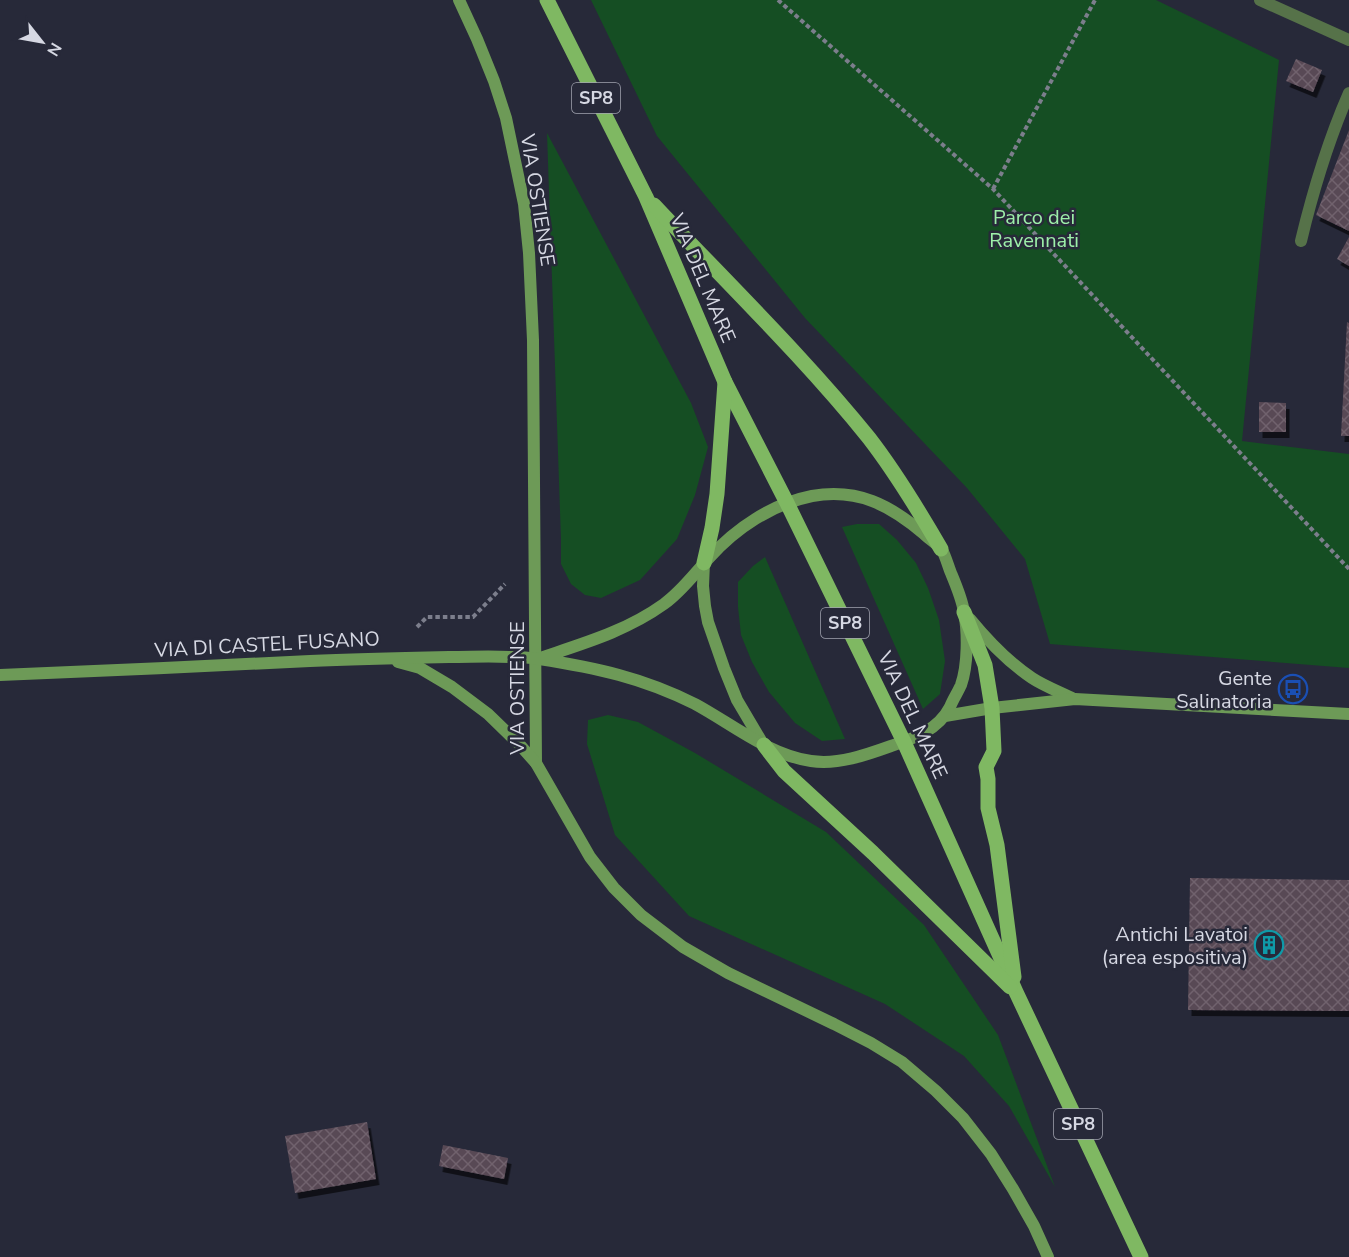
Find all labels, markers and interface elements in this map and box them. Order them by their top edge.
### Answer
north arrow [12,12,72,72]
text: N [41,38,67,60]
road number: SP8 [572,83,620,113]
street label: VIA OSTIENSE [514,131,561,268]
park label: Parco dei Ravennati [989,204,1079,254]
street label: VIA DEL MARE [663,209,742,347]
road number: SP8 [821,608,869,638]
street label: VIA OSTIENSE [504,621,531,756]
street label: VIA DI CASTEL FUSANO [153,625,380,664]
street label: VIA DEL MARE [871,646,954,783]
place label: Gente Salinatoria [1176,665,1272,715]
bus stop icon: Gente Salinatoria [1277,673,1309,705]
place label: Antichi Lavatoi (area espositiva) [1102,921,1248,971]
building icon: Antichi Lavatoi (area espositiva) [1253,929,1285,961]
road number: SP8 [1054,1109,1102,1139]

